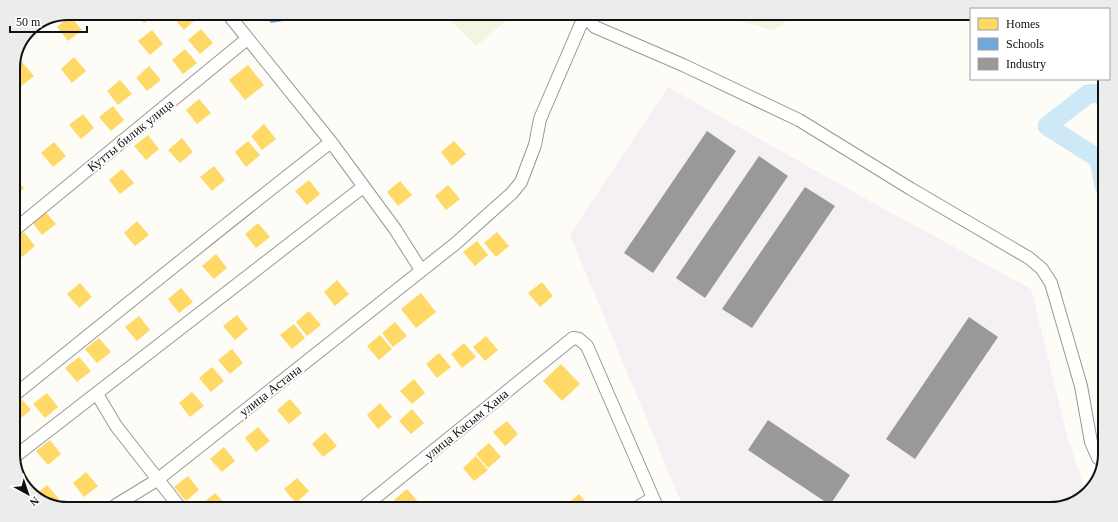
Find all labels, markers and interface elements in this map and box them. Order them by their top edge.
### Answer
scale bar [10,8,87,34]
legend [970,8,1110,80]
text: 50 m [16,15,41,29]
text: Homes [1006,17,1040,31]
text: Schools [1006,37,1044,51]
text: Industry [1006,57,1046,71]
street label: Кутты билик улица [84,96,176,175]
street label: улица Астана [236,361,304,419]
street label: улица Касым Хана [421,386,511,463]
north arrow [8,474,48,514]
text: N [27,495,41,509]

